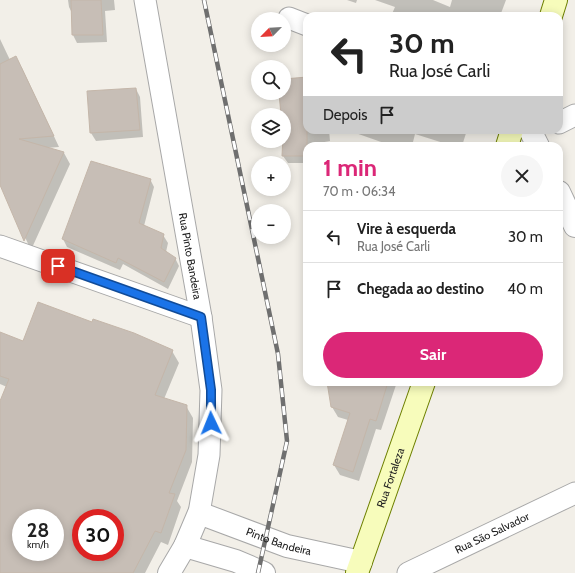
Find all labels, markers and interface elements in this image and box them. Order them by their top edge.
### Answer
north arrow [251,12,291,52]
map controls [251,12,291,244]
text: 30 m [389,26,455,60]
icon: left [323,28,375,80]
button: search [251,60,291,100]
text: Rua José Carli [389,60,490,82]
icon: arrive [376,104,398,126]
text: Depois [323,106,368,124]
button: layers [251,108,291,148]
text: 1 min [323,153,377,182]
button: close [501,155,543,197]
button: + [251,156,291,196]
text: 70 m · 06:34 [323,183,395,199]
button: − [251,204,291,244]
street label: Rua Pinto Bandeira [176,212,205,301]
text: Vire à esquerda [357,220,456,238]
icon: left [323,226,345,248]
text: 30 m [508,228,543,246]
text: Rua José Carli [357,238,430,254]
pin [41,249,75,283]
icon: arrive [47,255,69,277]
icon: arrive [323,278,345,300]
text: Chegada ao destino [357,280,484,298]
text: 40 m [507,280,543,298]
button: Sair [323,332,543,378]
position arrow [190,402,232,444]
street label: Rua Fortaleza [373,445,408,510]
speed limit sign: 30 [72,509,124,561]
street label: Rua São Salvador [452,509,532,557]
text: 28 [27,518,49,542]
street label: Pinto Bandeira [244,524,313,558]
text: km/h [27,538,49,551]

